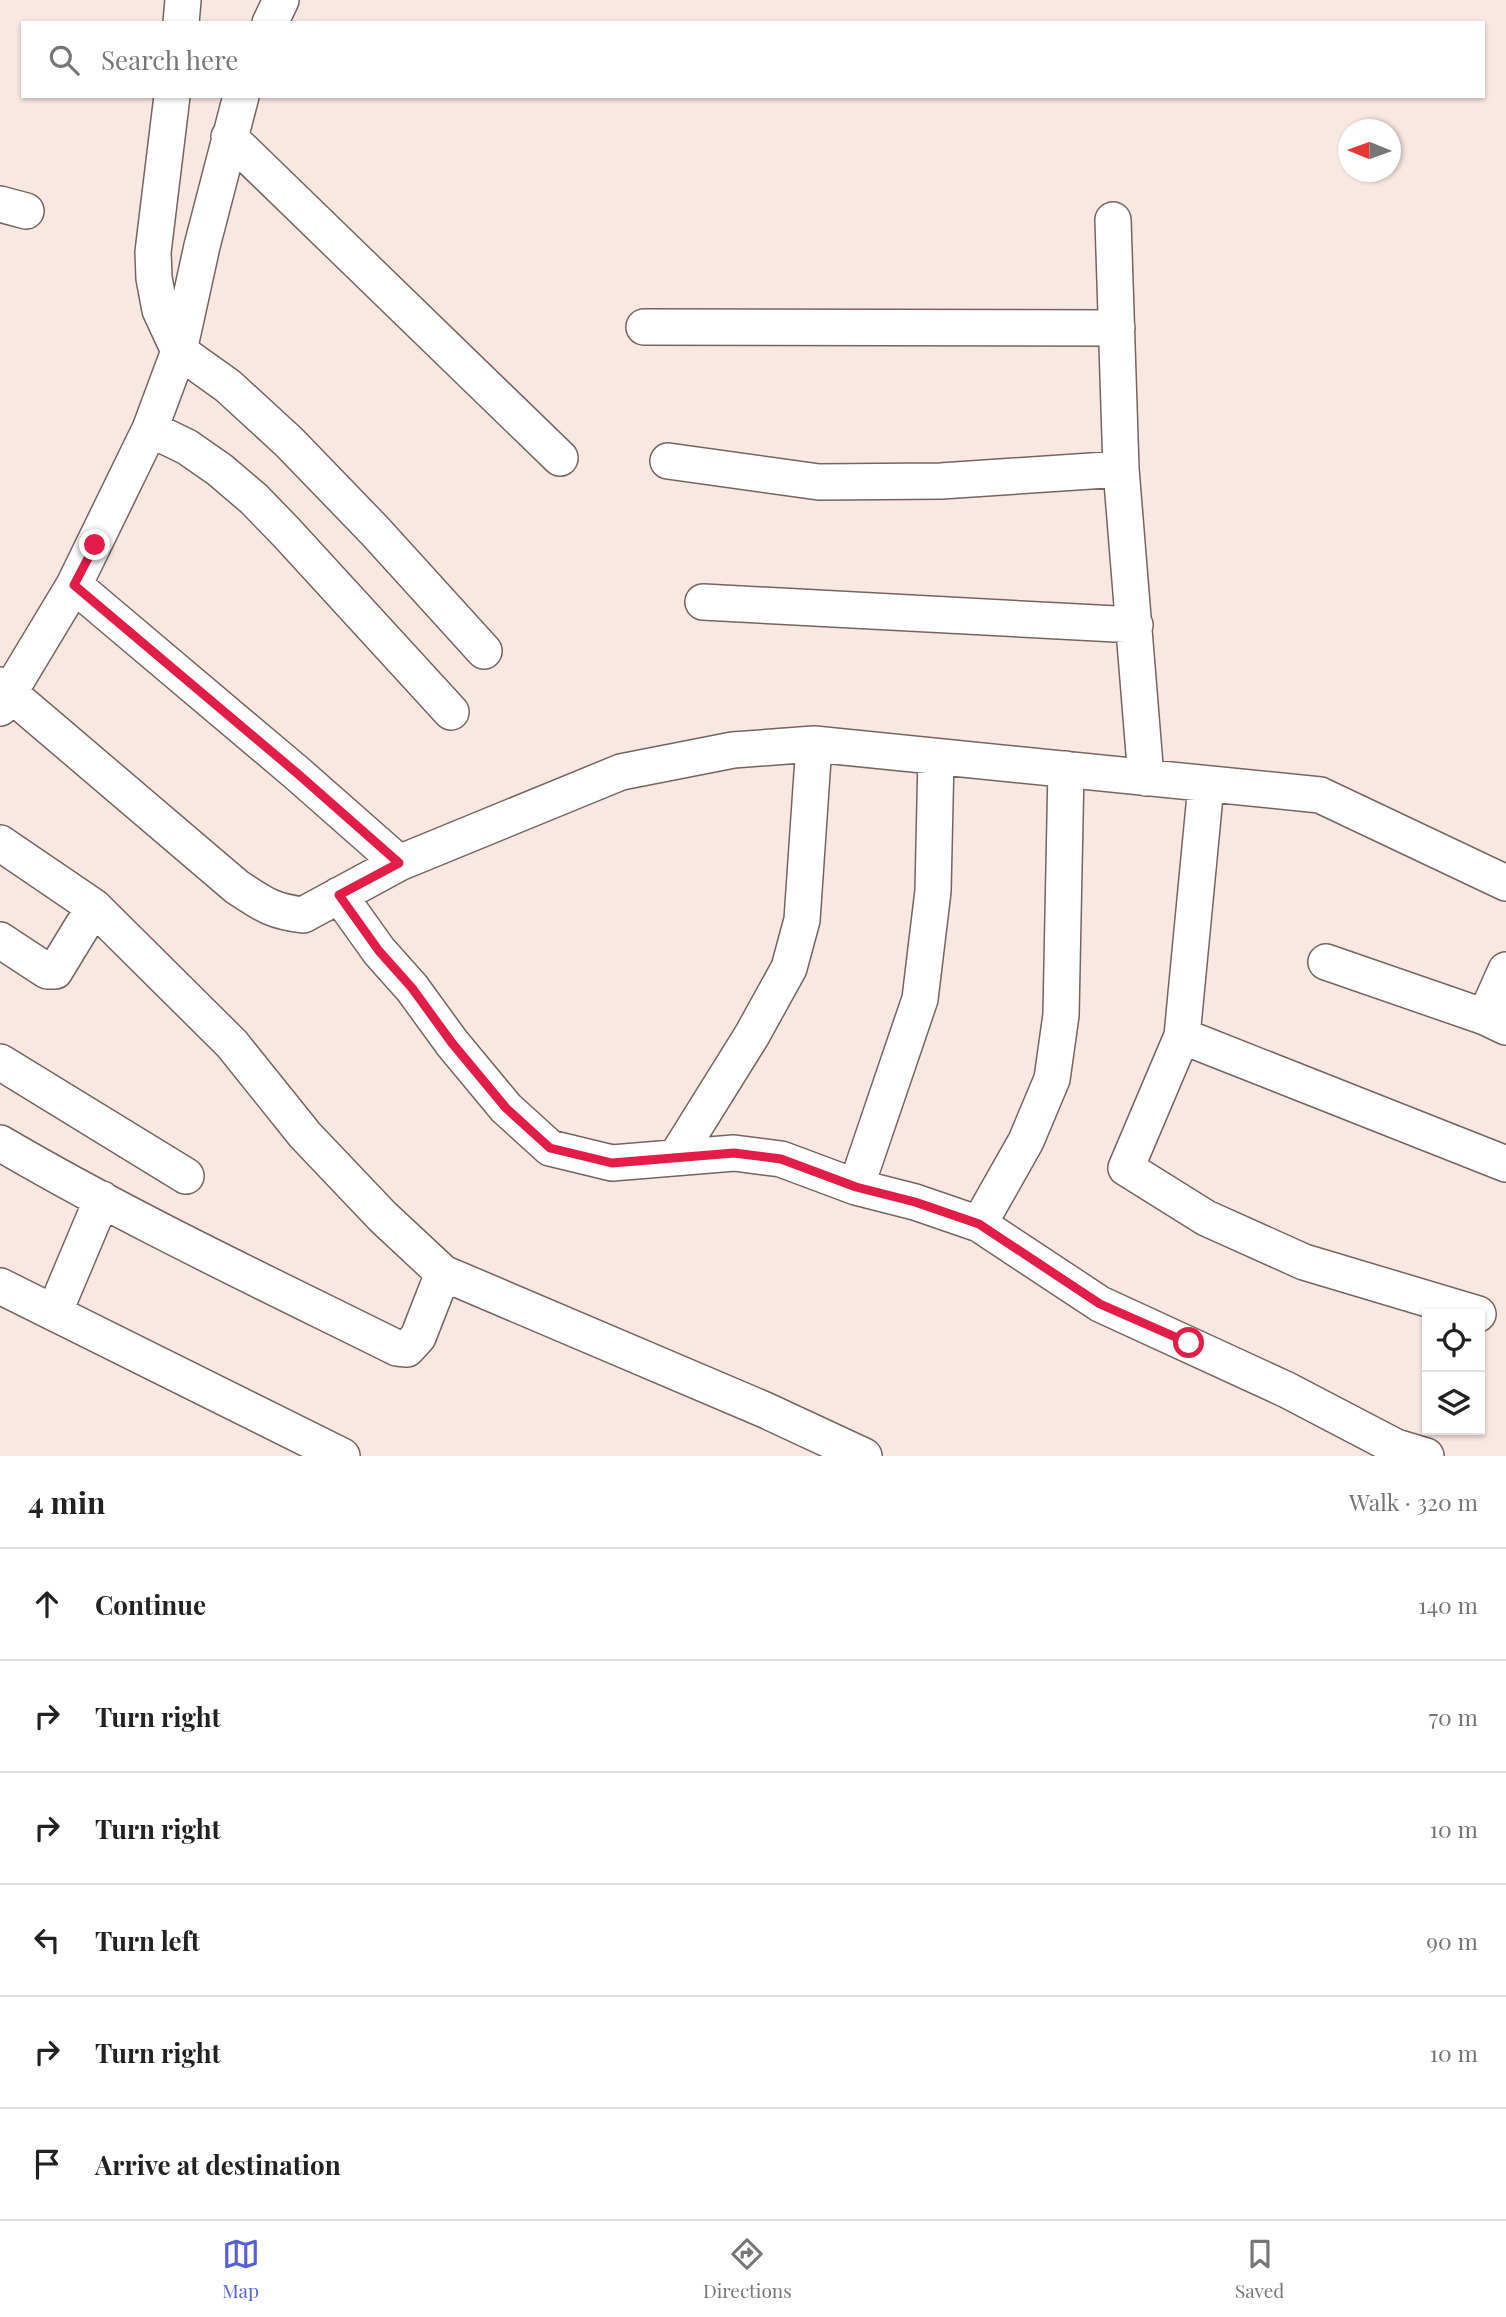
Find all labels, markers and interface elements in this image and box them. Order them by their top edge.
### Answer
search box [21,21,1485,98]
icon: search [45,41,83,79]
text: Search here [101,42,238,77]
north arrow [1338,119,1401,182]
route end [79,529,110,560]
map controls [1422,1309,1485,1435]
button: locate [1422,1309,1485,1372]
route start [1173,1327,1204,1358]
button: layers [1422,1372,1485,1435]
text: 4 min [28,1482,106,1522]
text: Walk · 320 m [1349,1486,1478,1517]
icon: ahead [28,1585,66,1623]
text: Continue [95,1587,206,1622]
text: 140 m [1418,1589,1478,1620]
icon: right [28,1697,66,1735]
text: Turn right [95,1699,221,1734]
text: 70 m [1429,1701,1478,1732]
icon: right [28,1809,66,1847]
text: Turn right [95,1811,221,1846]
text: 10 m [1430,1813,1478,1844]
icon: left [28,1921,66,1959]
text: Turn left [95,1923,200,1958]
text: 90 m [1426,1925,1478,1956]
icon: right [28,2033,66,2071]
text: Turn right [95,2035,221,2070]
text: 10 m [1430,2037,1478,2068]
icon: arrive [28,2145,66,2183]
text: Arrive at destination [95,2147,341,2182]
tab: Map [222,2235,260,2303]
tab: Directions [703,2235,792,2303]
tab: Saved [1235,2235,1284,2303]

